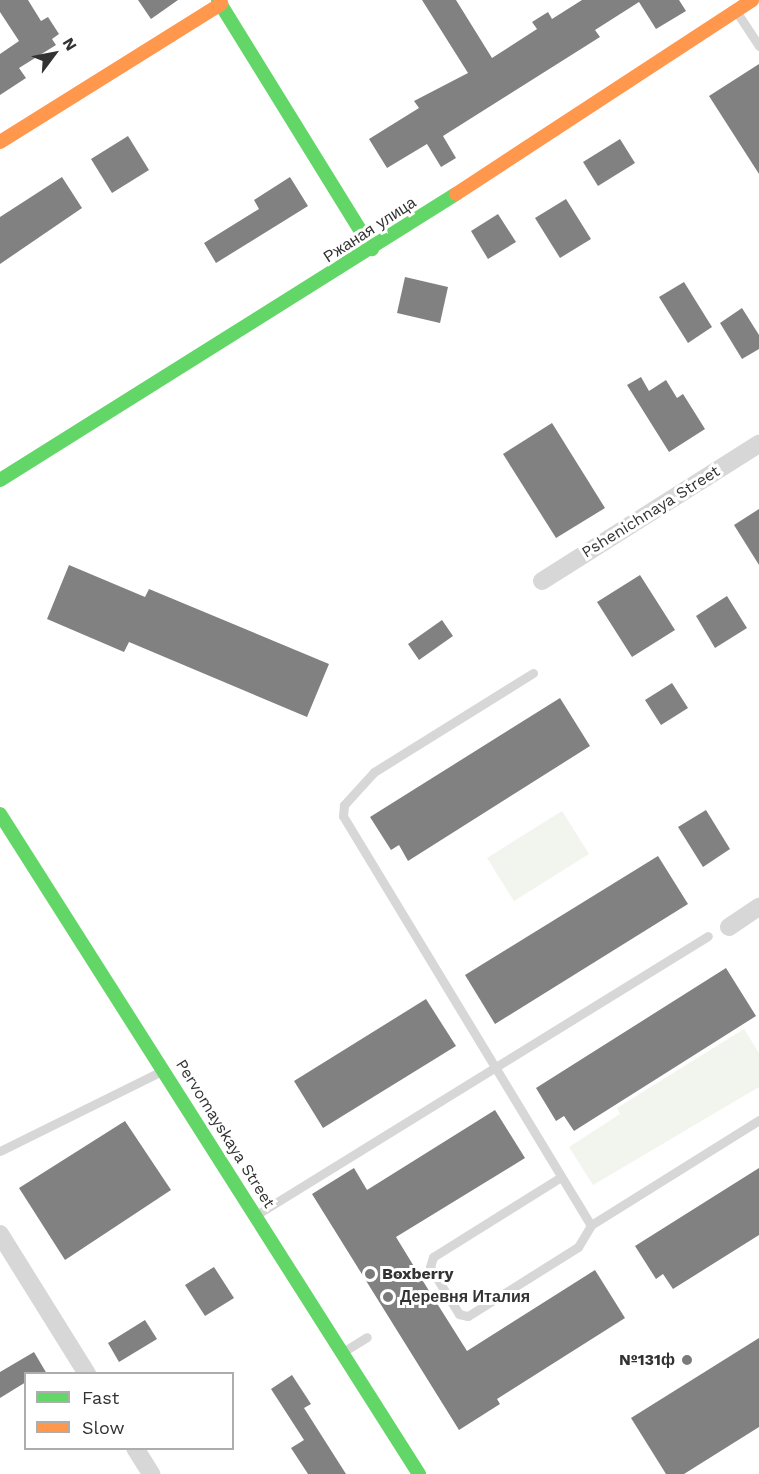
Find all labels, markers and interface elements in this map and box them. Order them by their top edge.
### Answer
north arrow [24,24,84,84]
text: N [58,34,81,54]
street label: Ржаная улица [320,193,420,267]
street label: Pshenichnaya Street [578,462,724,562]
street label: Pervomayskaya Street [171,1056,279,1212]
place label: Boxberry [382,1264,454,1284]
marker: Boxberry [363,1267,377,1281]
place label: Деревня Италия [400,1287,530,1307]
marker: Деревня Италия [381,1290,395,1304]
place label: №131ф [619,1350,675,1370]
marker: №131ф [680,1353,694,1367]
legend [24,1372,234,1450]
text: Fast [82,1387,119,1408]
text: Slow [82,1417,125,1438]

